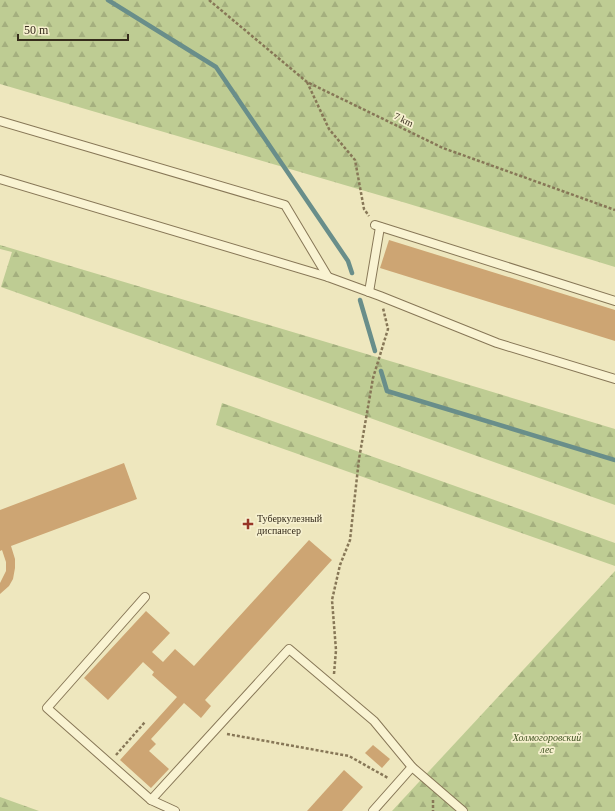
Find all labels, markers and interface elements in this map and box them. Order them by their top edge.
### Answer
scale bar [18,16,128,42]
text: 50 m [24,23,49,37]
street label: 7 km [392,110,416,129]
place label: Туберкулезный диспансер [257,513,323,536]
marker: Туберкулезный диспансер [242,518,254,530]
park label: Холмогоровский лес [512,732,581,755]

